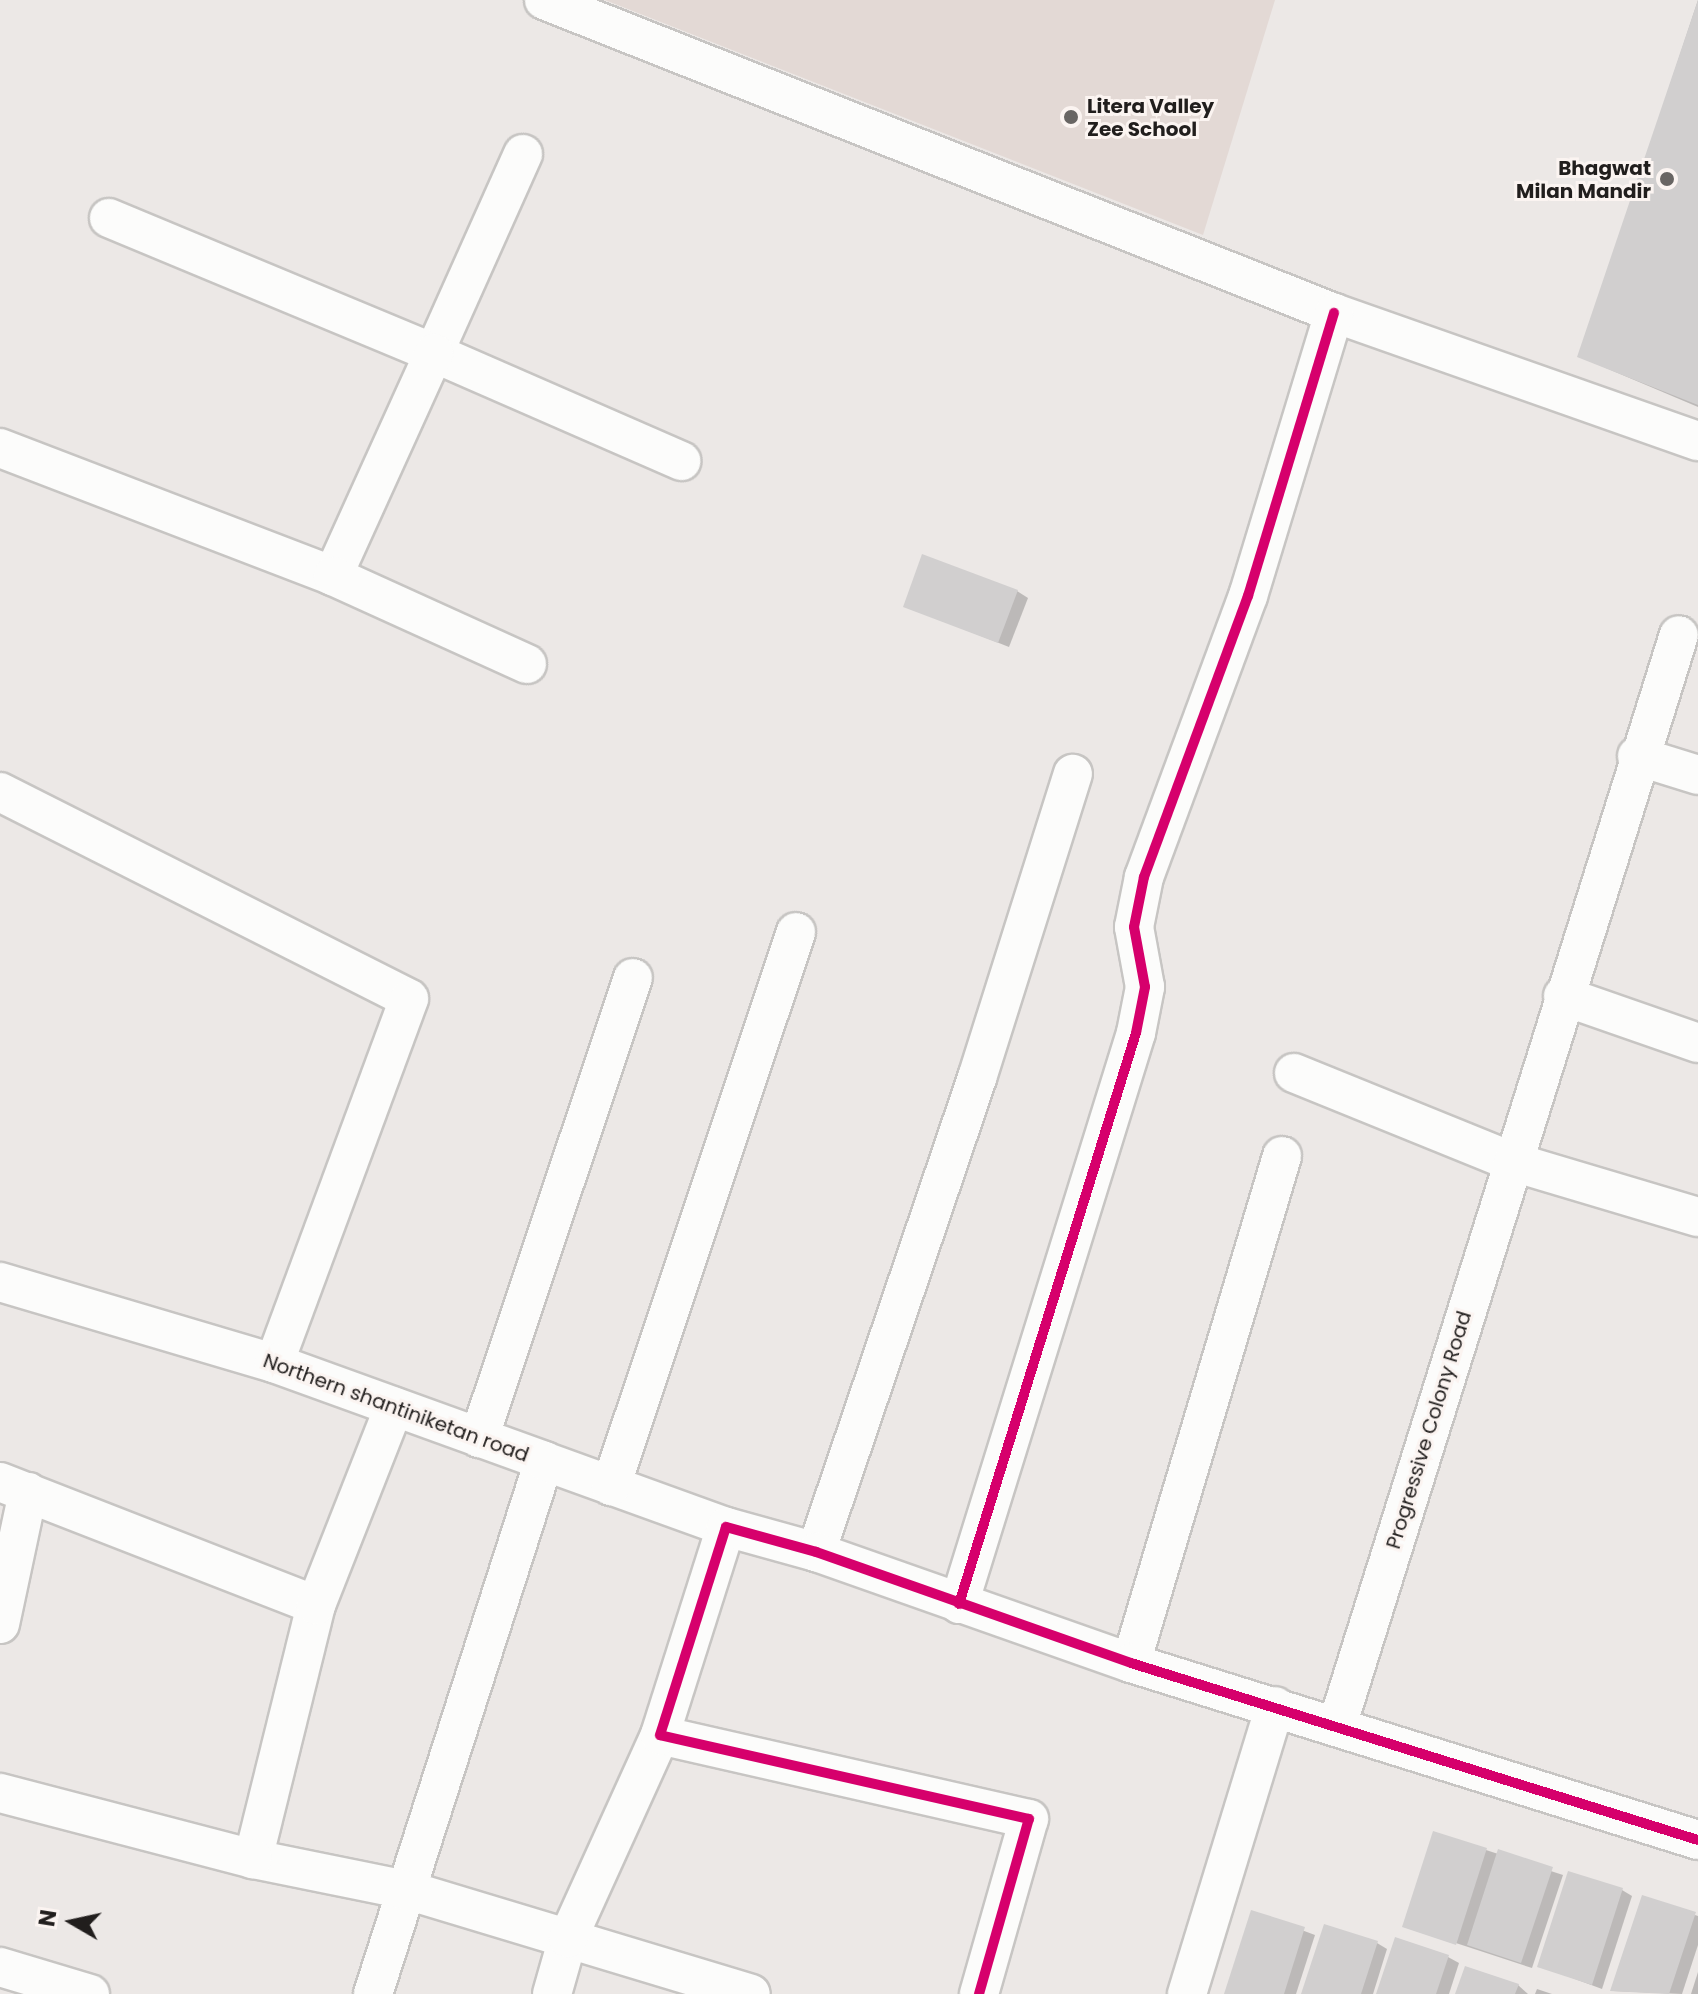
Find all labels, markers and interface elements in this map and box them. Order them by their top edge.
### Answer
place label: Litera Valley Zee School [1087,94,1214,141]
marker: Litera Valley Zee School [1062,108,1080,126]
place label: Bhagwat Milan Mandir [1516,156,1651,203]
marker: Bhagwat Milan Mandir [1658,170,1676,188]
street label: Progressive Colony Road [1381,1308,1477,1552]
street label: Northern shantiniketan road [260,1349,532,1467]
north arrow [32,1882,112,1962]
text: N [31,1908,64,1929]

